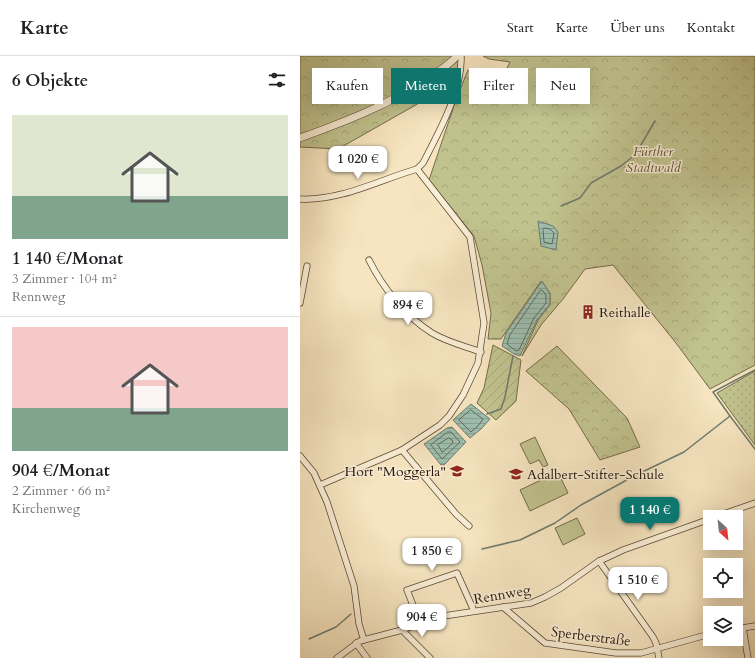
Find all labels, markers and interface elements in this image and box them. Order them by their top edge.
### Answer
text: Karte [20,15,69,41]
text: Start [507,18,534,37]
text: Karte [556,18,588,37]
text: Über uns [610,18,665,37]
text: Kontakt [687,18,735,37]
chip: Kaufen [312,68,383,104]
chip: Mieten [391,68,461,104]
chip: Filter [469,68,528,104]
chip: Neu [536,68,590,104]
text: 6 Objekte [12,69,88,92]
icon: filters [266,69,288,91]
icon: home [114,141,186,213]
park label: Fürther Stadtwald [625,142,682,177]
pin: 1 020 € [321,146,395,180]
text: 1 020 € [337,150,379,168]
text: 1 140 €/Monat [12,247,123,270]
text: 3 Zimmer · 104 m² [12,270,117,288]
text: Rennweg [12,288,65,306]
pin: 894 € [380,292,436,326]
text: 894 € [392,296,424,314]
place label: Reithalle [599,303,651,322]
building icon: Reithalle [580,304,596,320]
icon: home [114,353,186,425]
text: 904 €/Monat [12,459,110,482]
place label: Hort "Moggerla" [345,462,446,481]
school or university icon: Hort "Moggerla" [449,463,465,479]
place label: Adalbert-Stifter-Schule [527,465,664,484]
school or university icon: Adalbert-Stifter-Schule [508,466,524,482]
text: 2 Zimmer · 66 m² [12,482,110,500]
pin: 1 140 € [613,497,687,531]
text: Kirchenweg [12,500,80,518]
text: 1 140 € [629,501,671,519]
north arrow [703,510,743,550]
map controls [703,510,743,646]
pin: 1 850 € [395,538,469,572]
text: 1 850 € [411,542,453,560]
button: locate [703,558,743,598]
pin: 1 510 € [601,567,675,601]
text: 1 510 € [617,571,659,589]
street label: Rennweg [472,580,532,609]
pin: 904 € [394,604,450,638]
button: layers [703,606,743,646]
text: 904 € [406,608,438,626]
street label: Sperberstraße [550,622,632,651]

